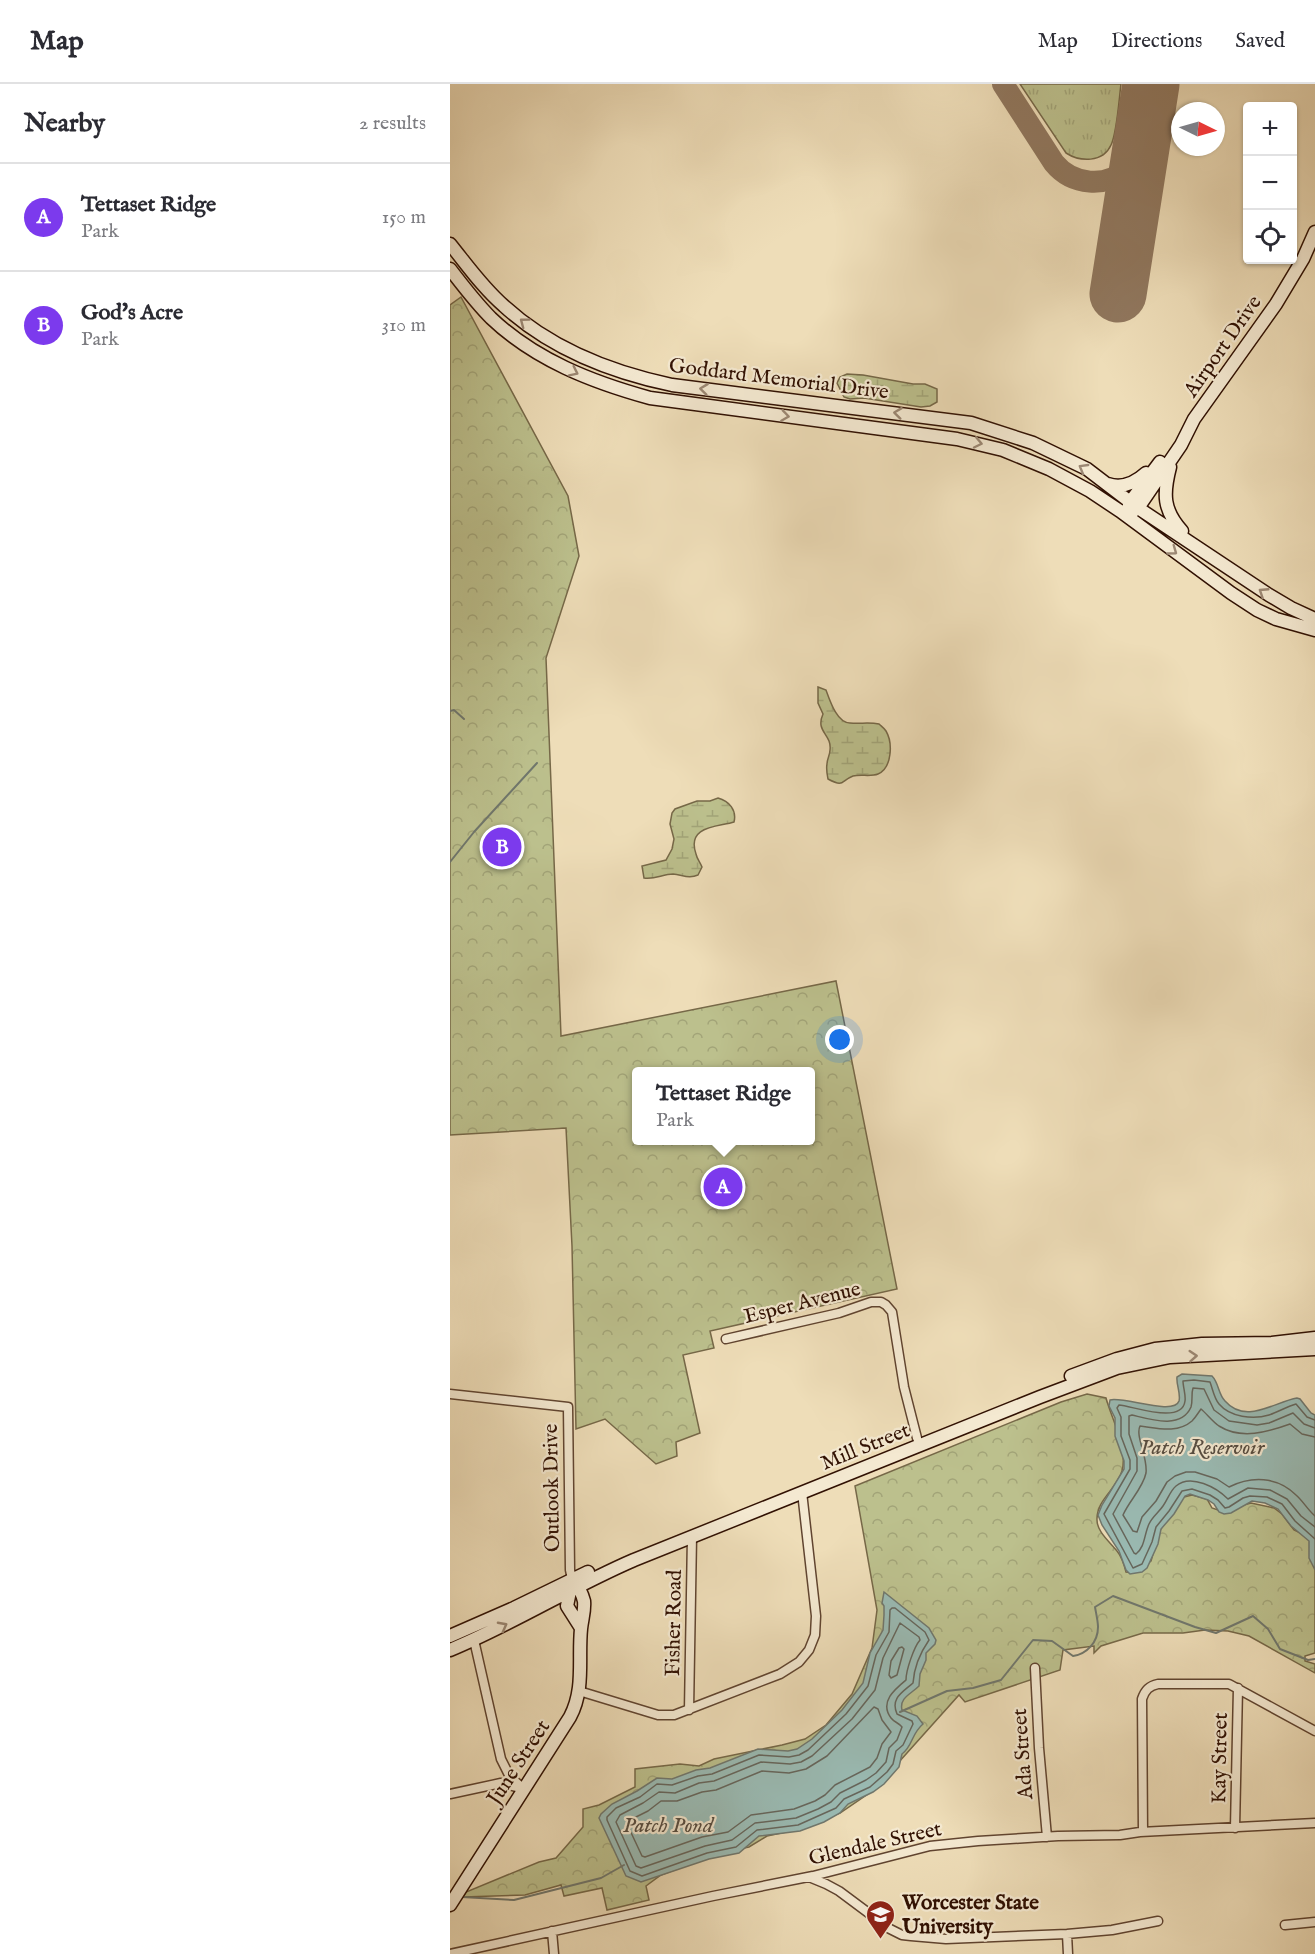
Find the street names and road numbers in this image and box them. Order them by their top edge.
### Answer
street label: Airport Drive [1178,290,1269,404]
street label: Goddard Memorial Drive [667,353,891,406]
street label: Esper Avenue [741,1276,864,1331]
street label: Mill Street [817,1417,914,1477]
street label: Outlook Drive [538,1423,567,1552]
street label: Fisher Road [660,1569,689,1677]
street label: Ada Street [1007,1707,1040,1801]
street label: Kay Street [1206,1712,1235,1804]
street label: June Street [481,1715,557,1812]
street label: Glendale Street [806,1816,944,1873]

